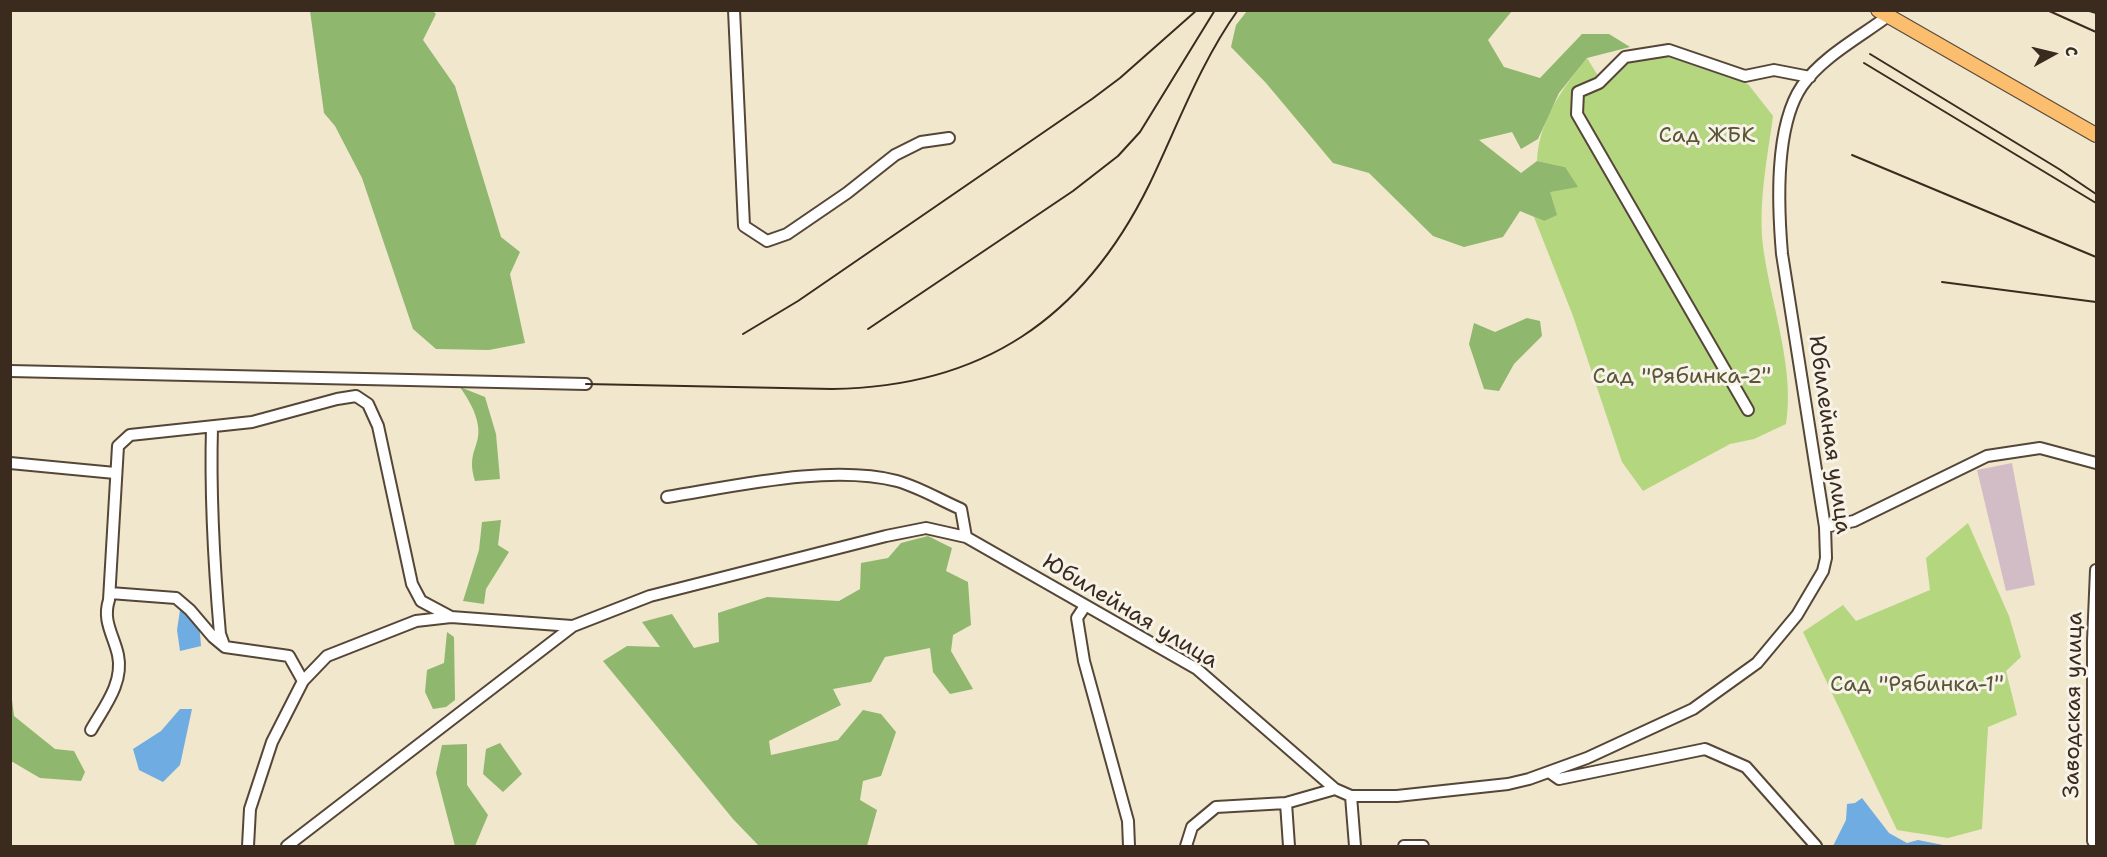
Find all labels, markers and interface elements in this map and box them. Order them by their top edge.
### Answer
north arrow [2023,24,2083,84]
text: С [2060,45,2082,58]
park label: Сад ЖБК [1659,123,1755,149]
street label: Юбилейная улица [1802,334,1856,536]
park label: Сад "Рябинка-2" [1593,364,1771,390]
street label: Юбилейная улица [1038,549,1222,675]
street label: Заводская улица [2059,612,2089,798]
park label: Сад "Рябинка-1" [1830,672,2004,698]

